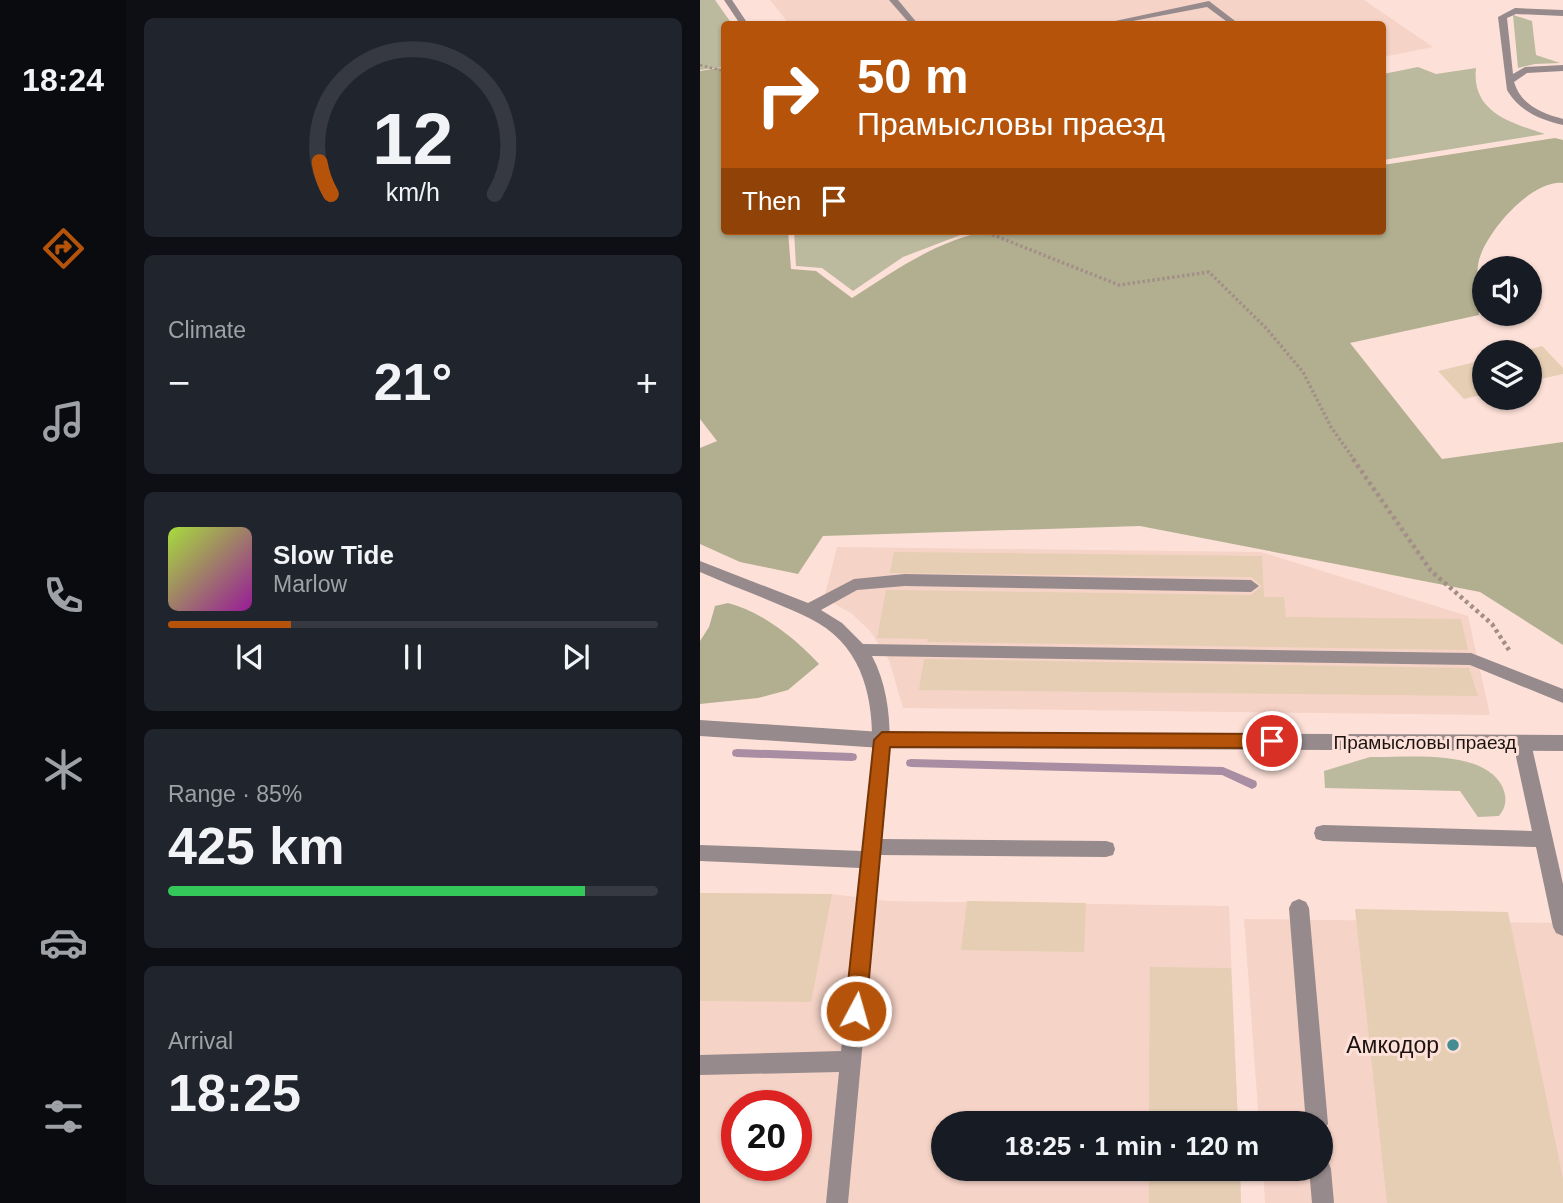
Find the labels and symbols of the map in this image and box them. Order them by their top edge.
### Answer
pin [1242,711,1302,771]
street label: Прамысловы праезд [1334,732,1516,753]
position arrow [819,974,893,1048]
place label: Амкодор [1346,1032,1439,1058]
marker: Амкодор [1445,1037,1461,1053]
speed limit sign: 20 [721,1090,812,1181]

